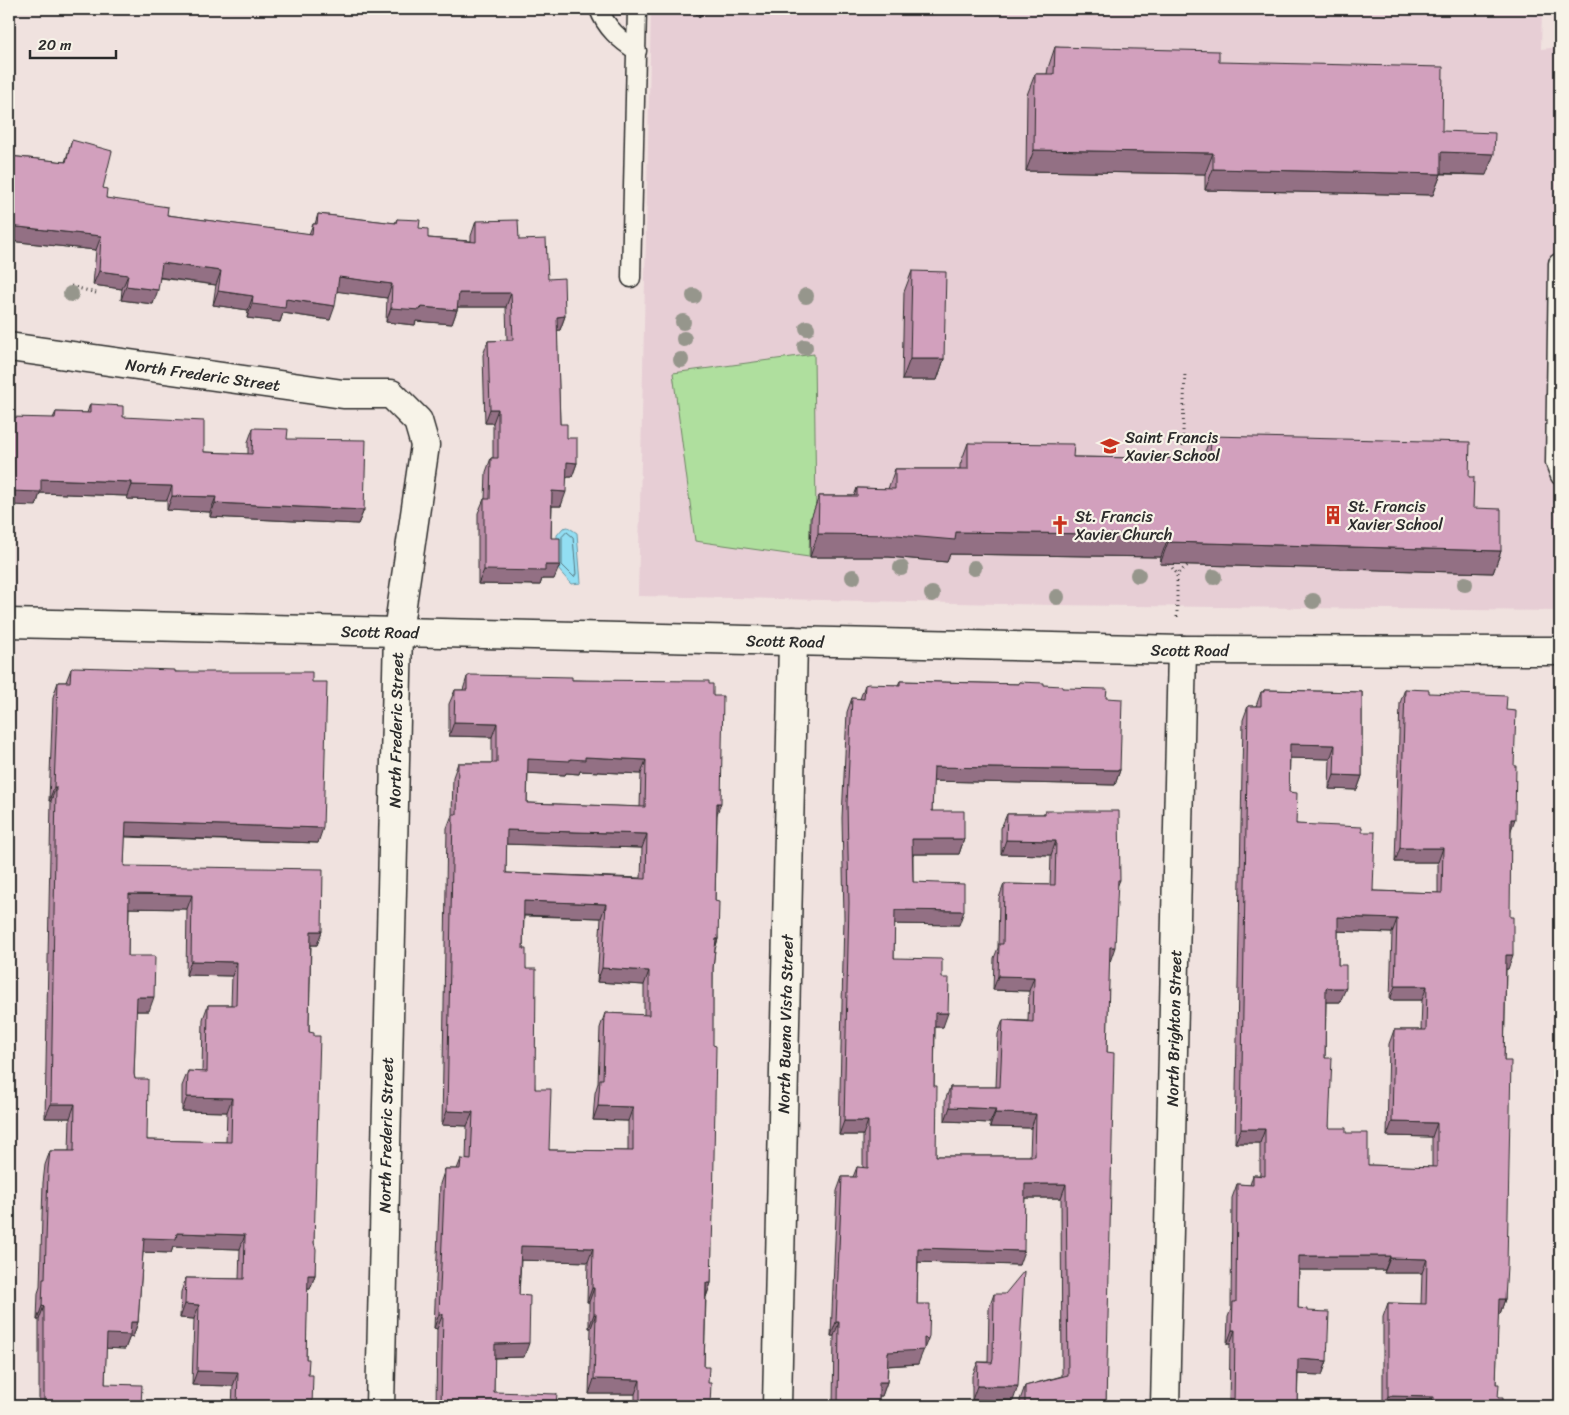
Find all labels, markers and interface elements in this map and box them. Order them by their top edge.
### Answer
scale bar [30,28,116,60]
text: 20 m [38,32,72,58]
street label: North Frederic Street [124,349,282,400]
place label: Saint Francis Xavier School [1124,423,1220,470]
school or university icon: Saint Francis Xavier School [1099,435,1121,457]
place label: St. Francis Xavier School [1347,492,1443,539]
place label: St. Francis Xavier Church [1074,502,1172,549]
building icon: St. Francis Xavier School [1322,504,1344,526]
church icon: St. Francis Xavier Church [1049,514,1071,536]
street label: Scott Road [341,616,421,647]
street label: Scott Road [746,625,826,656]
street label: Scott Road [1150,635,1230,665]
street label: North Frederic Street [380,652,412,808]
street label: North Buena Vista Street [769,934,801,1114]
street label: North Brighton Street [1157,949,1190,1107]
street label: North Frederic Street [370,1057,402,1213]

